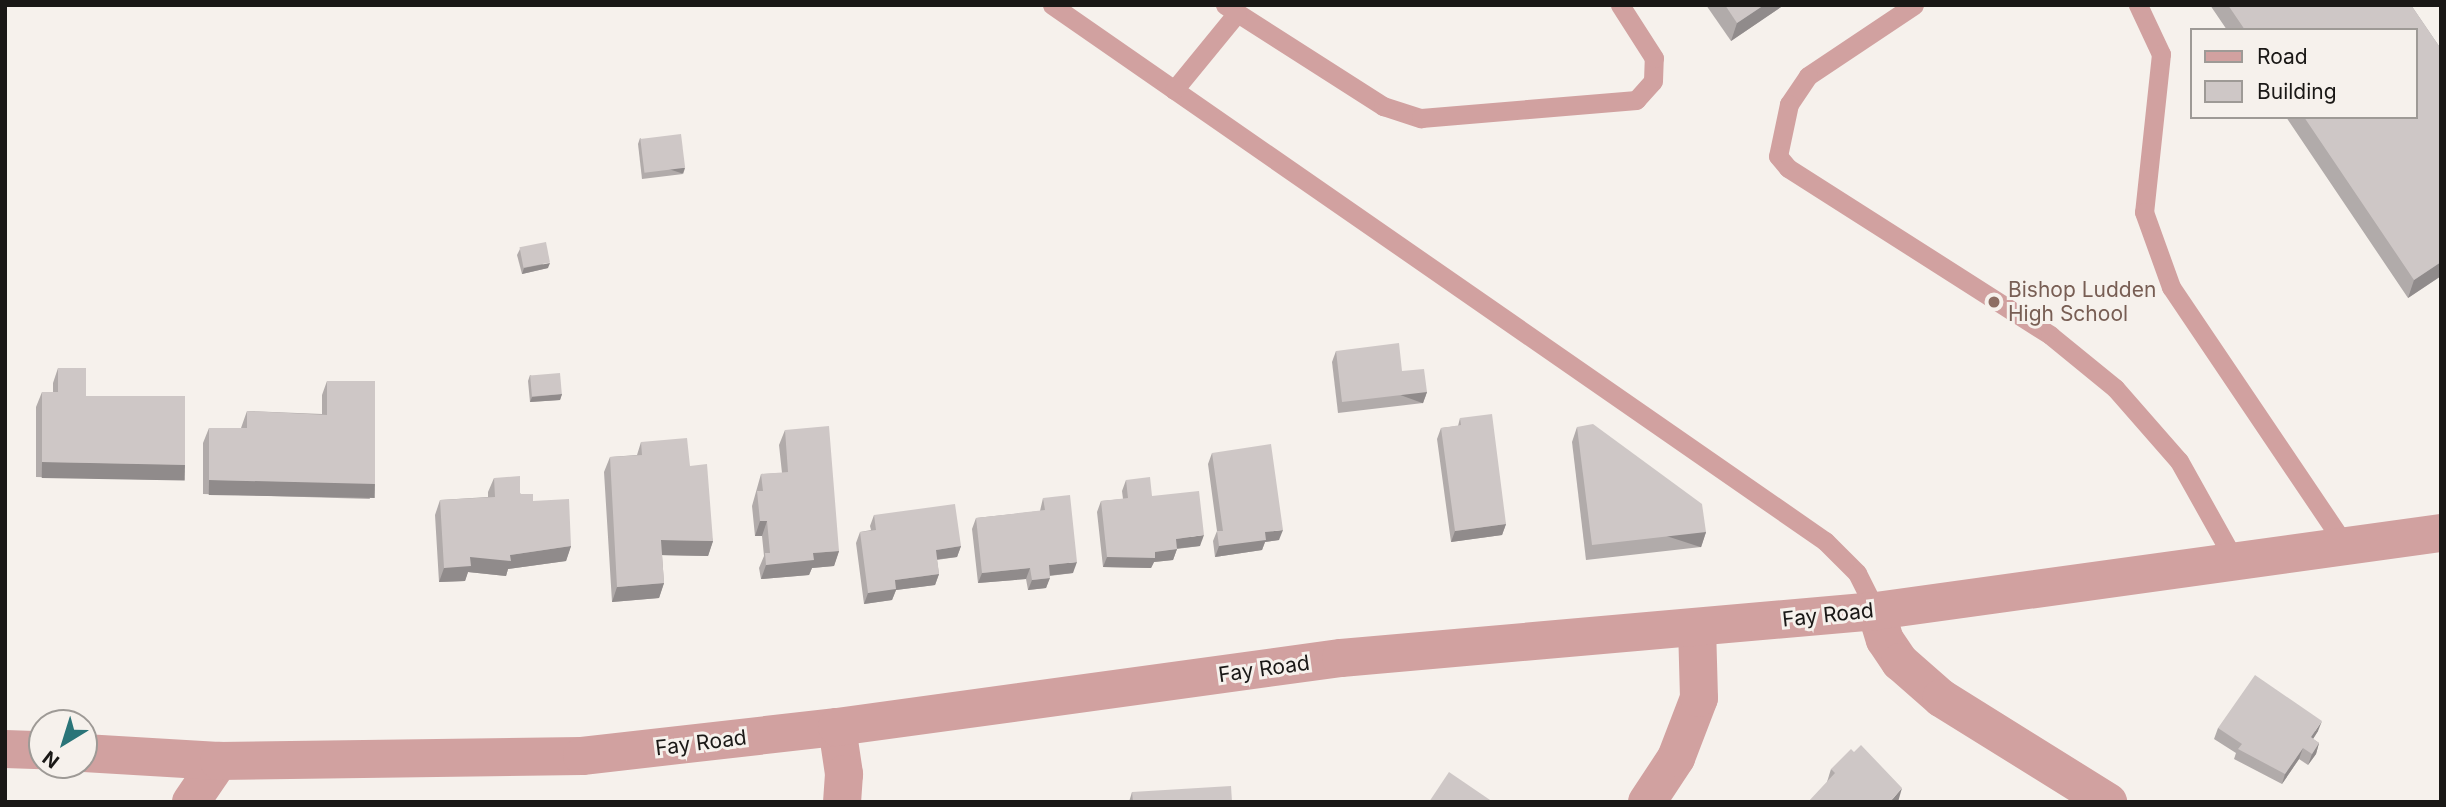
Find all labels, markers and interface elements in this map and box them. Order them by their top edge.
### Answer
legend [2190,28,2418,119]
text: Road [2257,44,2308,69]
text: Building [2257,79,2337,104]
place label: Bishop Ludden High School [2008,277,2156,327]
marker: Bishop Ludden High School [1986,294,2002,310]
street label: Fay Road [1781,598,1875,632]
street label: Fay Road [1217,650,1311,688]
north arrow [28,709,98,779]
street label: Fay Road [654,725,748,761]
text: N [38,746,64,773]

